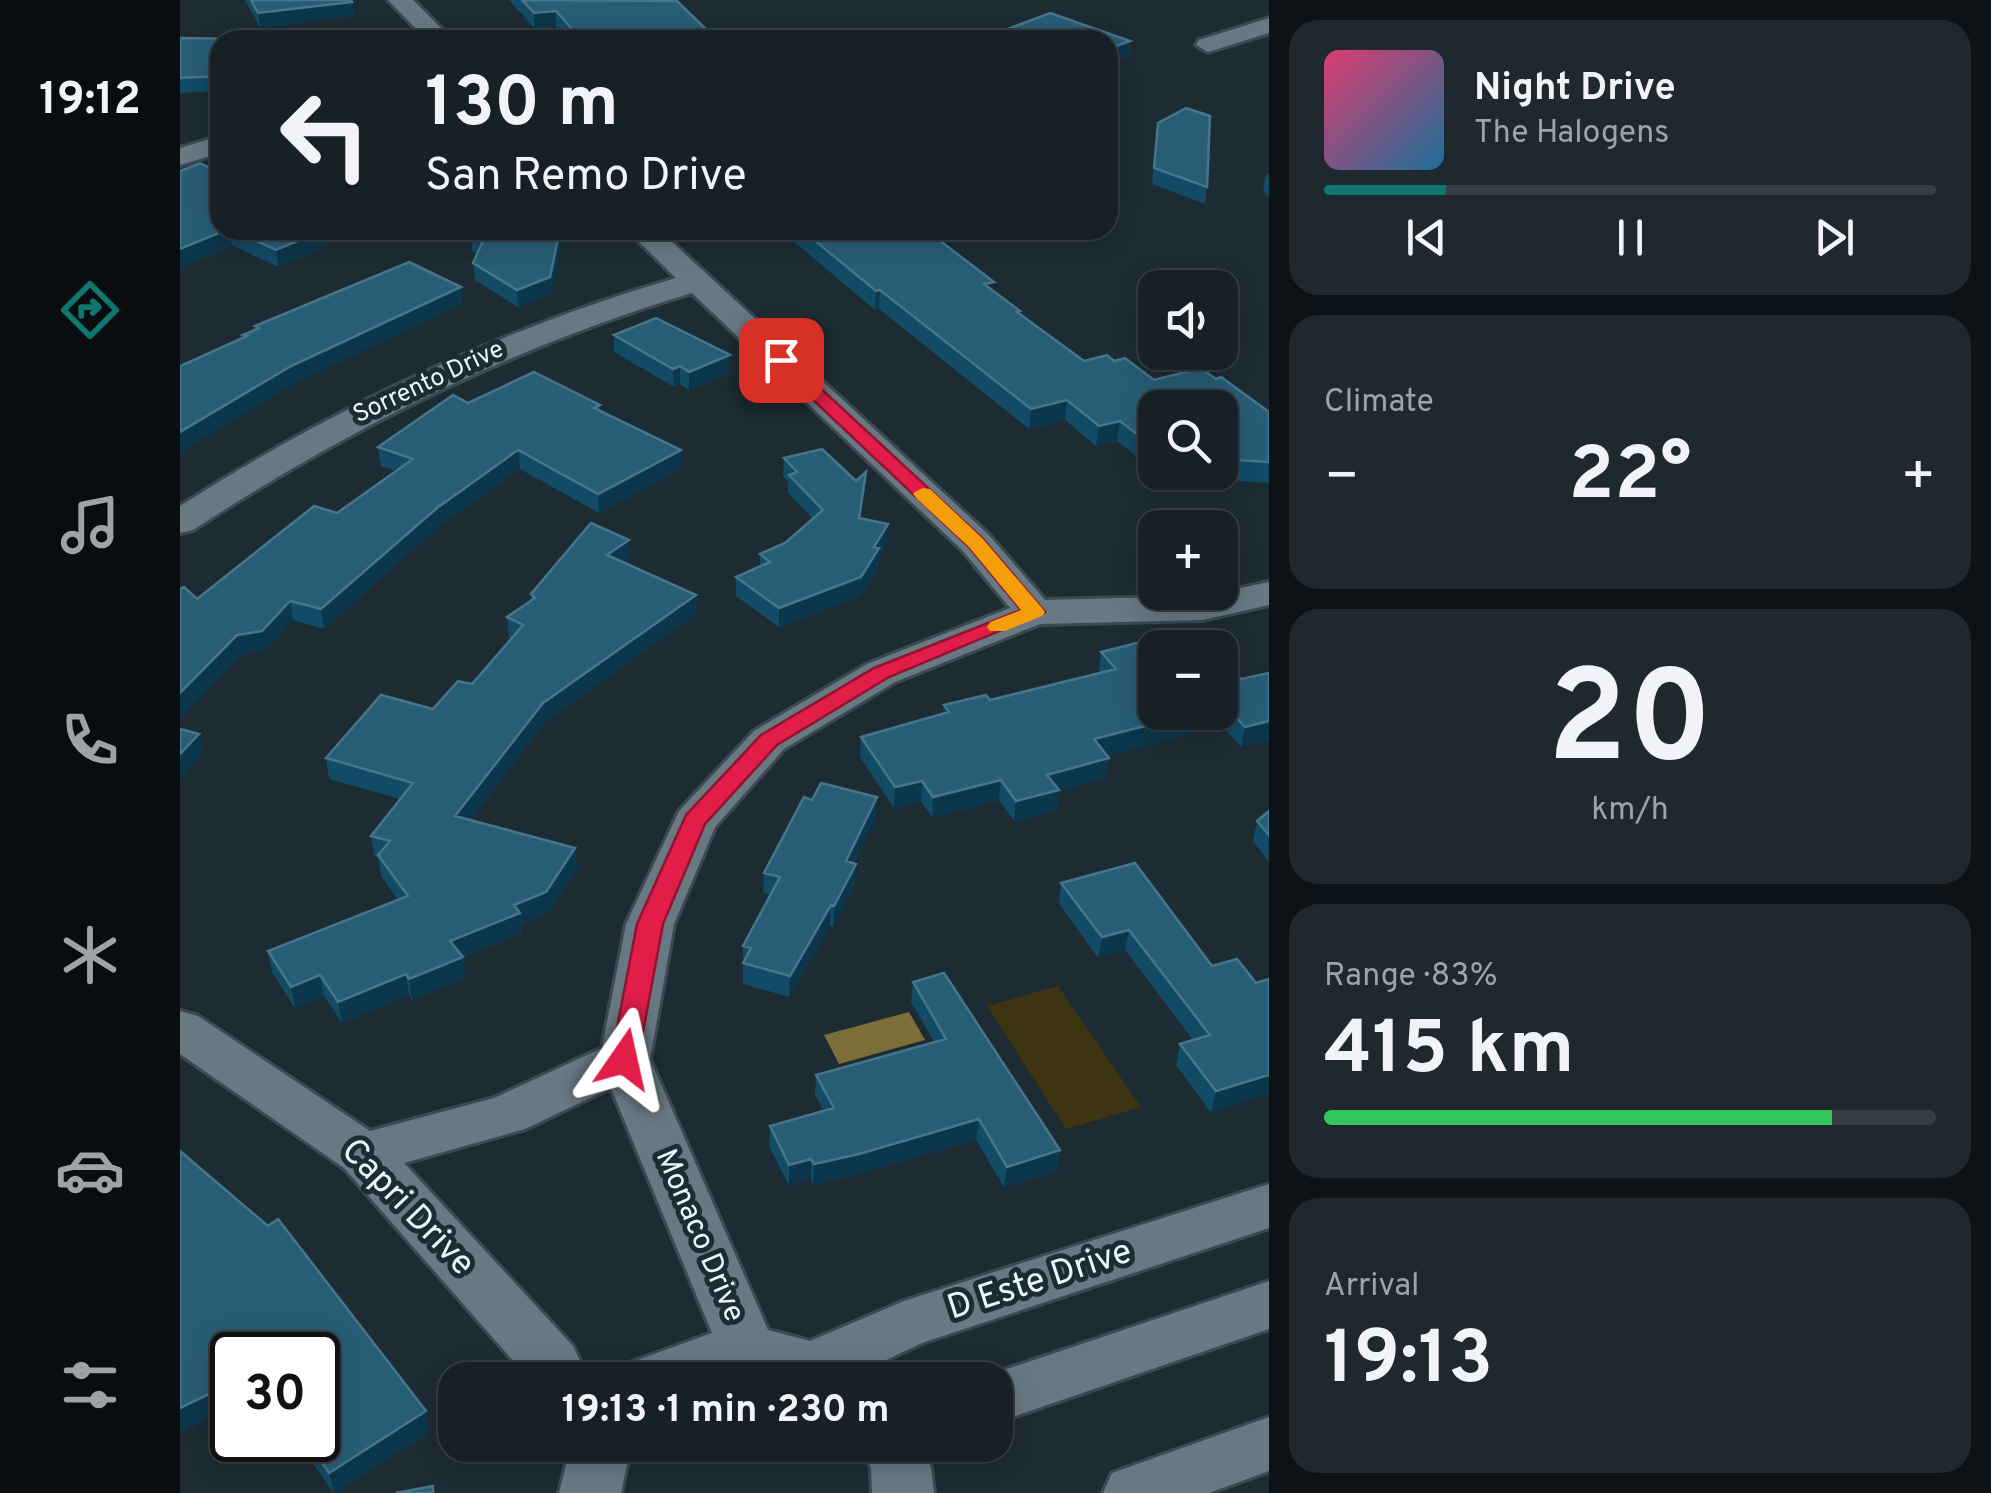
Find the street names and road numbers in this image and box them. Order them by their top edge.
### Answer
street label: Sorrento Drive [349,334,509,432]
street label: Capri Drive [331,1130,483,1286]
street label: Monaco Drive [646,1144,752,1328]
street label: D Este Drive [942,1231,1138,1331]

